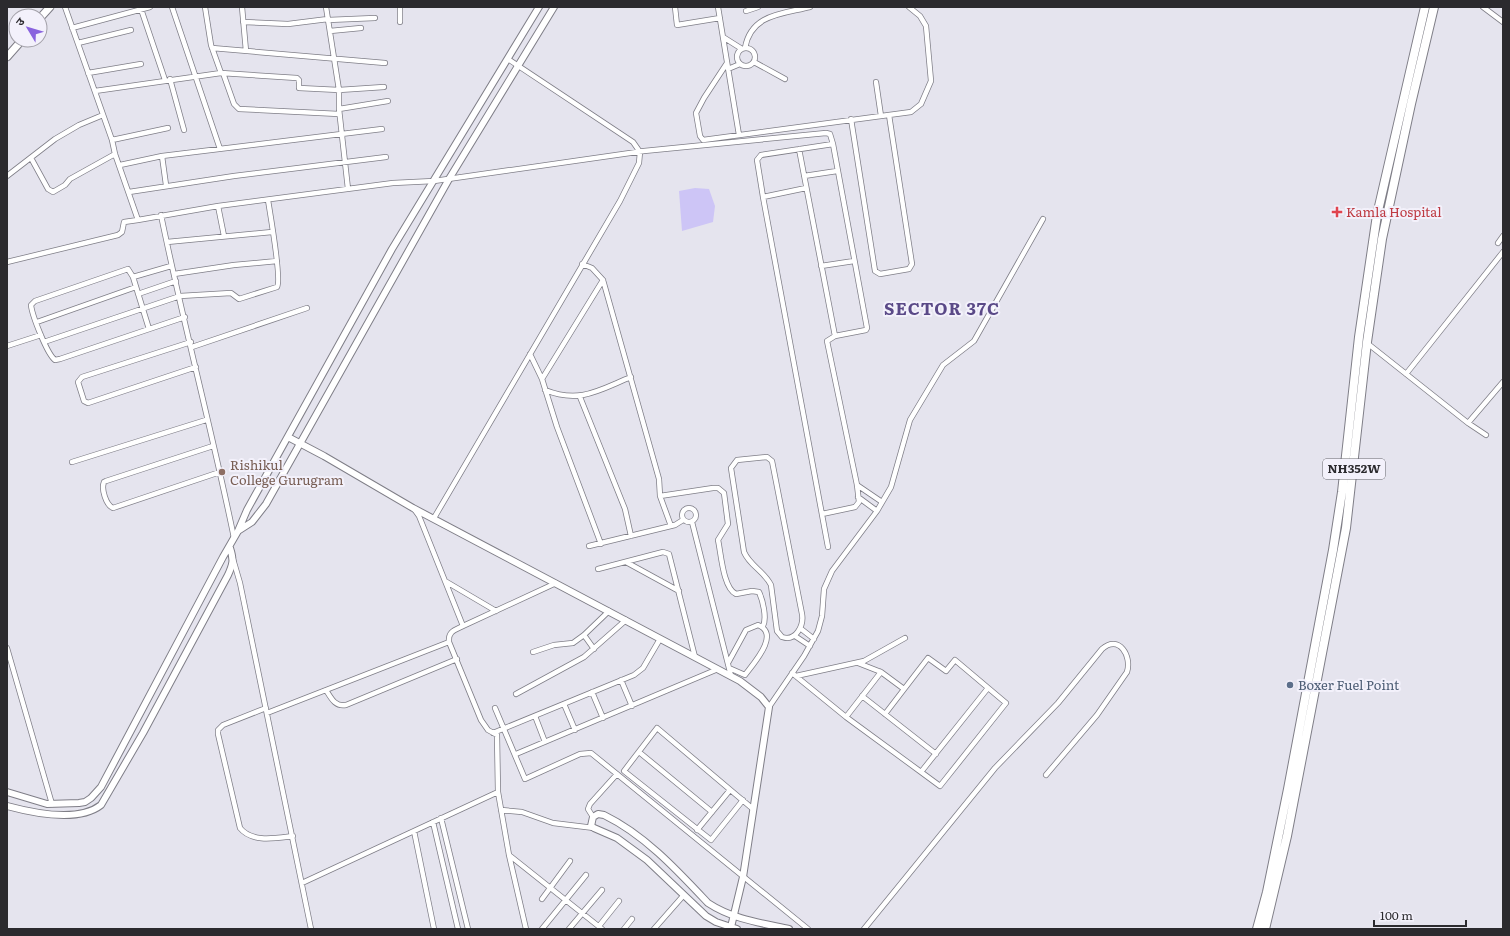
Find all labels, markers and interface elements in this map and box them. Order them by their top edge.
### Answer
north arrow [8,8,48,48]
text: उ [11,13,28,29]
place label: Kamla Hospital [1346,202,1442,221]
marker: Kamla Hospital [1331,206,1343,218]
district label: SECTOR 37C [884,295,1000,320]
place label: Rishikul College Gurugram [230,455,344,489]
road number: NH352W [1323,459,1385,479]
marker: Rishikul College Gurugram [217,467,227,477]
place label: Boxer Fuel Point [1298,675,1400,694]
marker: Boxer Fuel Point [1285,680,1295,690]
scale bar [1374,902,1466,928]
text: 100 m [1380,906,1413,924]

